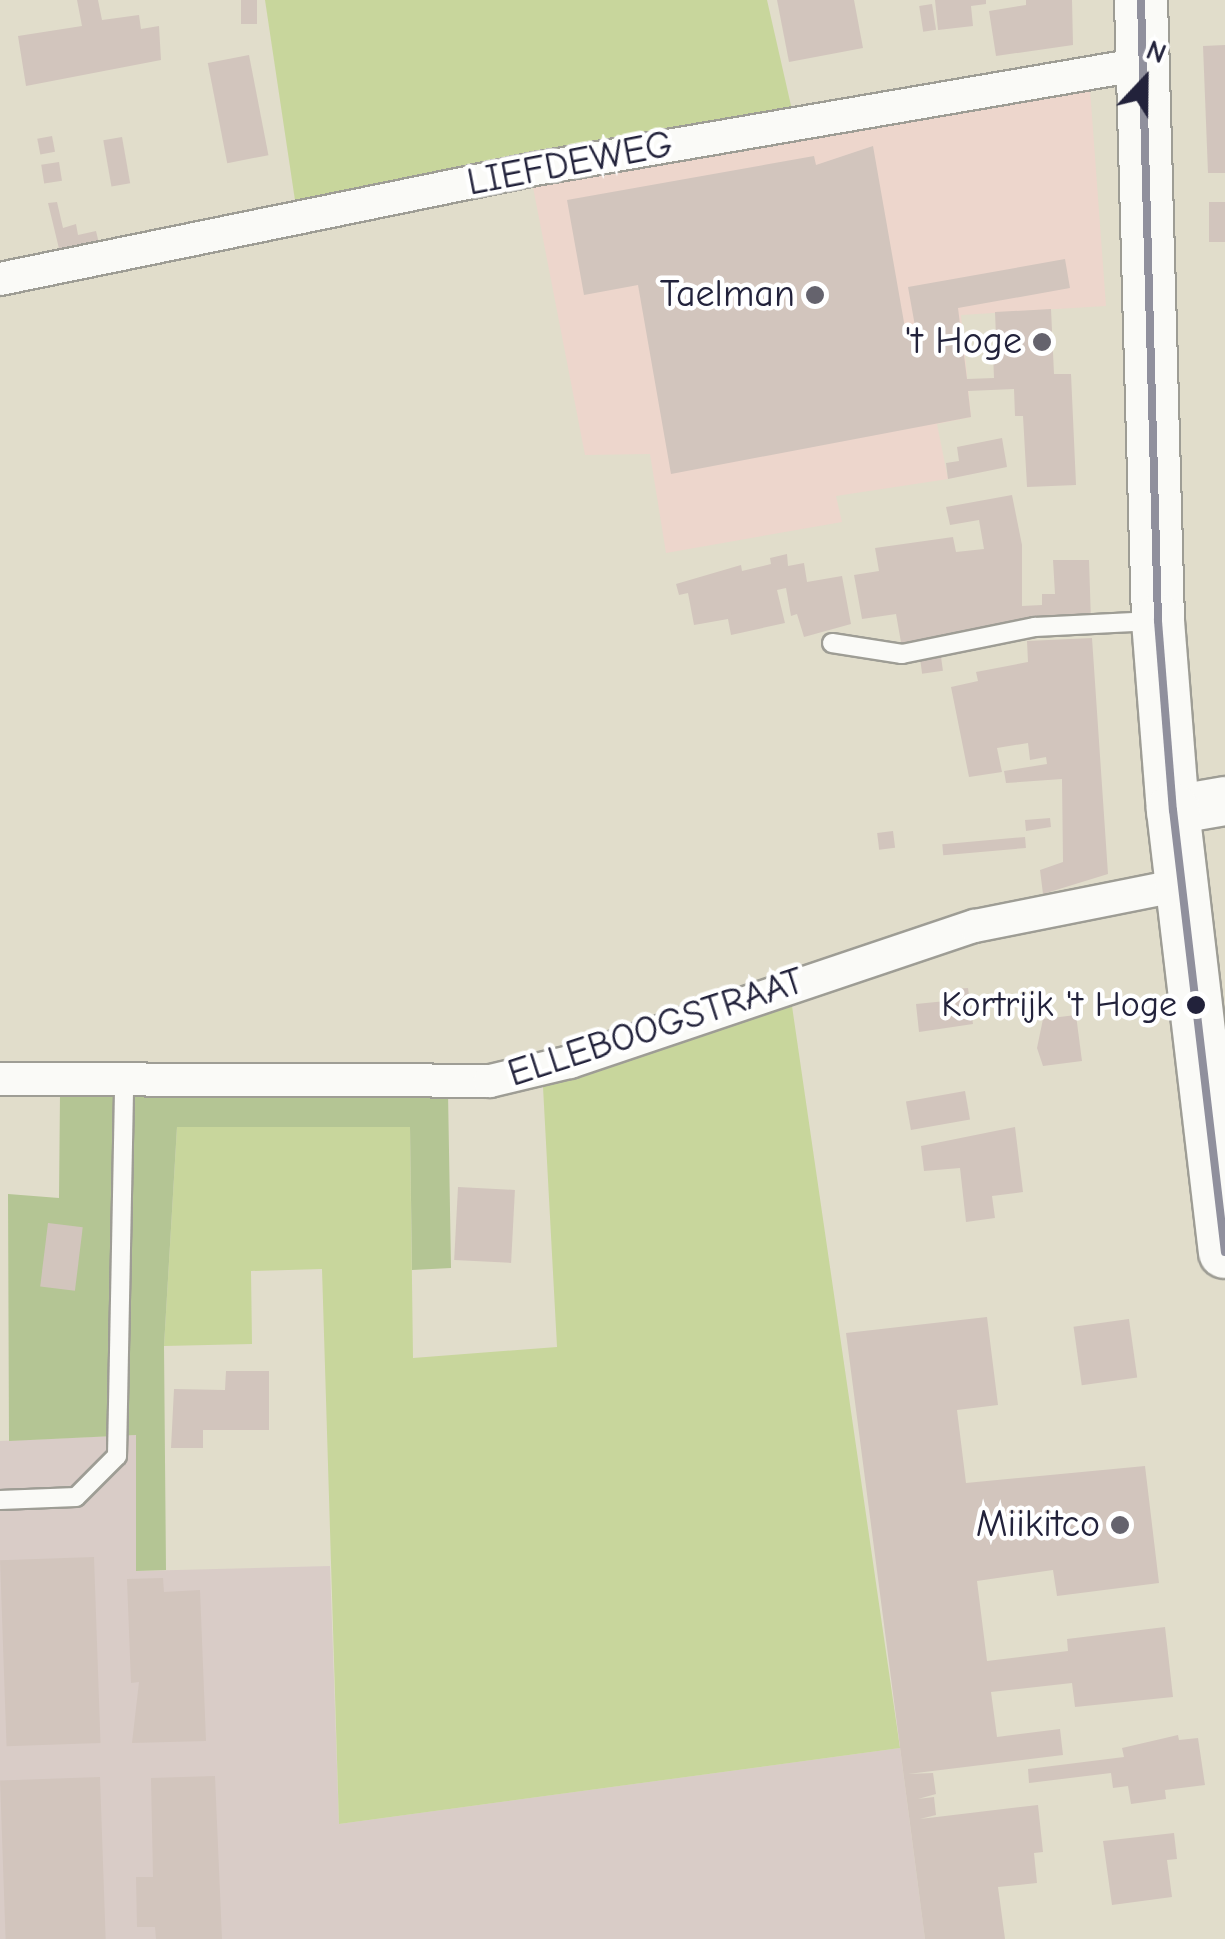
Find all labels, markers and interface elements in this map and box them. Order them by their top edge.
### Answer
north arrow [1095,30,1195,130]
text: N [1142,34,1171,70]
street label: LIEFDEWEG [463,122,677,206]
place label: Taelman [660,272,795,318]
marker: Taelman [804,284,826,306]
place label: 't Hoge [904,319,1022,365]
marker: 't Hoge [1031,331,1053,353]
street label: ELLEBOOGSTRAAT [502,959,810,1097]
place label: Kortrijk 't Hoge [941,983,1177,1027]
marker: Kortrijk 't Hoge [1186,995,1206,1015]
place label: Miikitco [976,1502,1100,1548]
marker: Miikitco [1109,1514,1131,1536]

